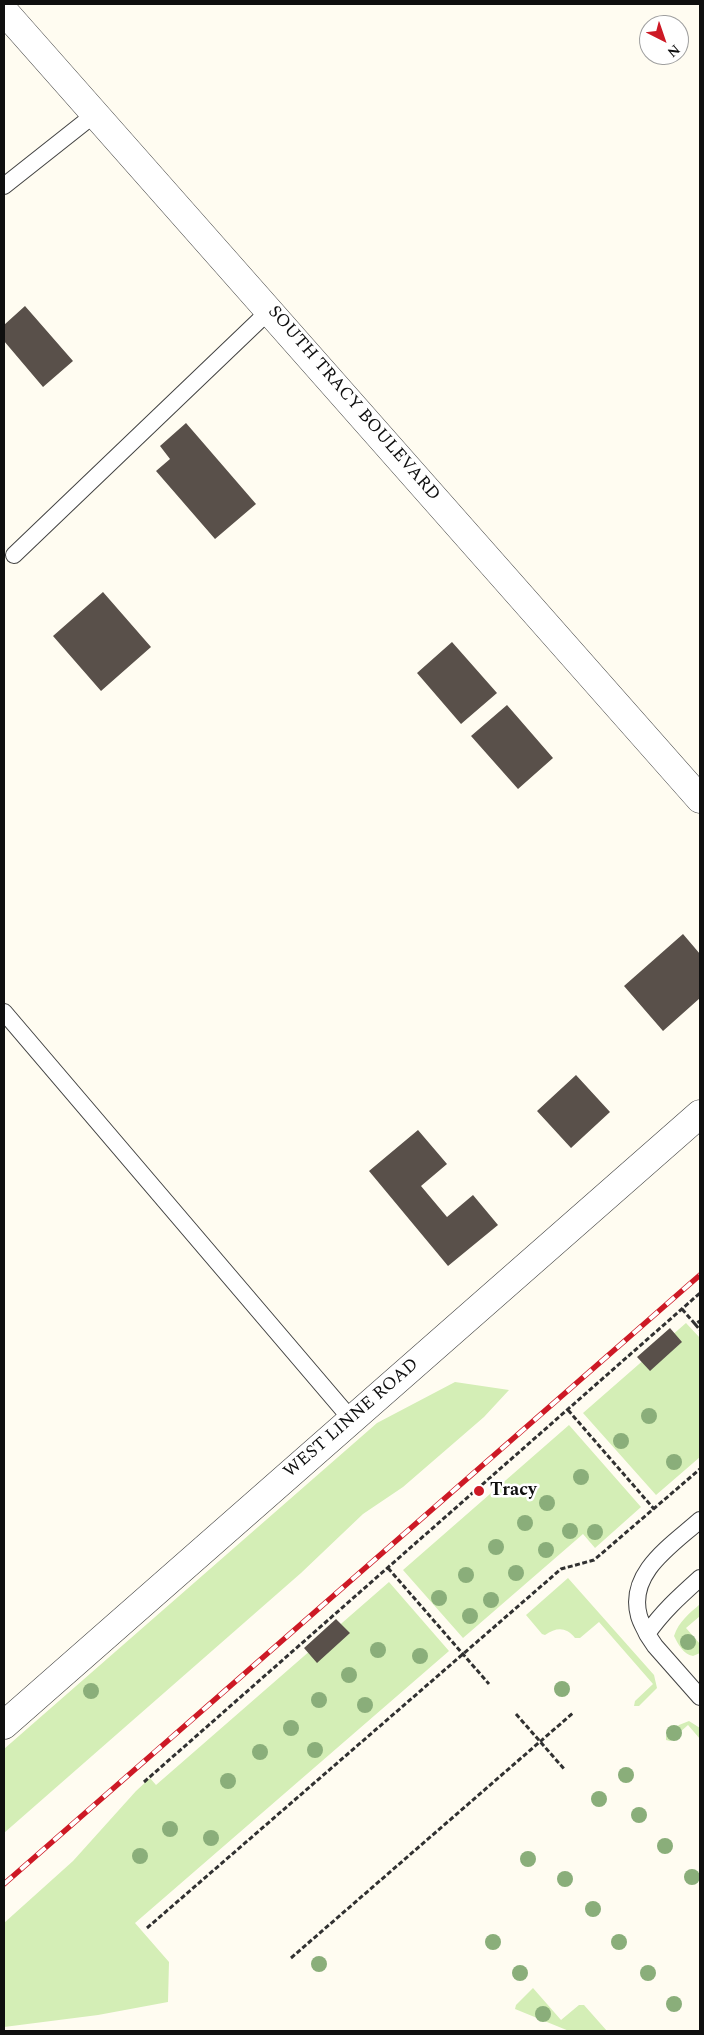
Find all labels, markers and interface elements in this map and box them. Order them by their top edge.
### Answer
north arrow [639,15,689,65]
text: N [662,39,685,63]
street label: SOUTH TRACY BOULEVARD [262,302,444,506]
street label: WEST LINNE ROAD [280,1355,424,1483]
place label: Tracy [490,1480,537,1502]
marker: Tracy [472,1484,486,1498]

